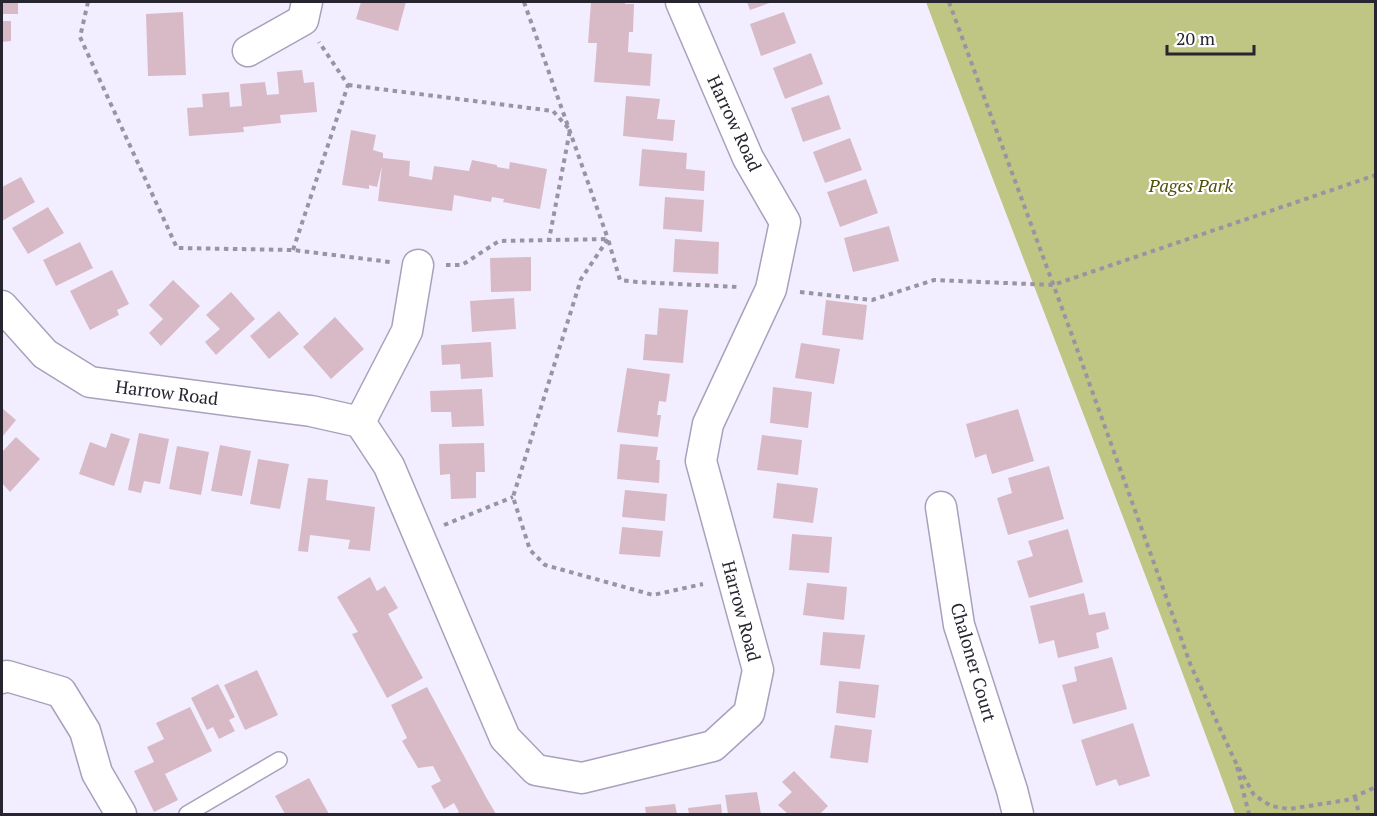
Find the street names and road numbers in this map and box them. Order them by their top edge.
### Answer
street label: Harrow Road [702,71,768,175]
street label: Harrow Road [114,374,220,410]
street label: Harrow Road [717,558,767,664]
street label: Chaloner Court [946,600,1003,725]

